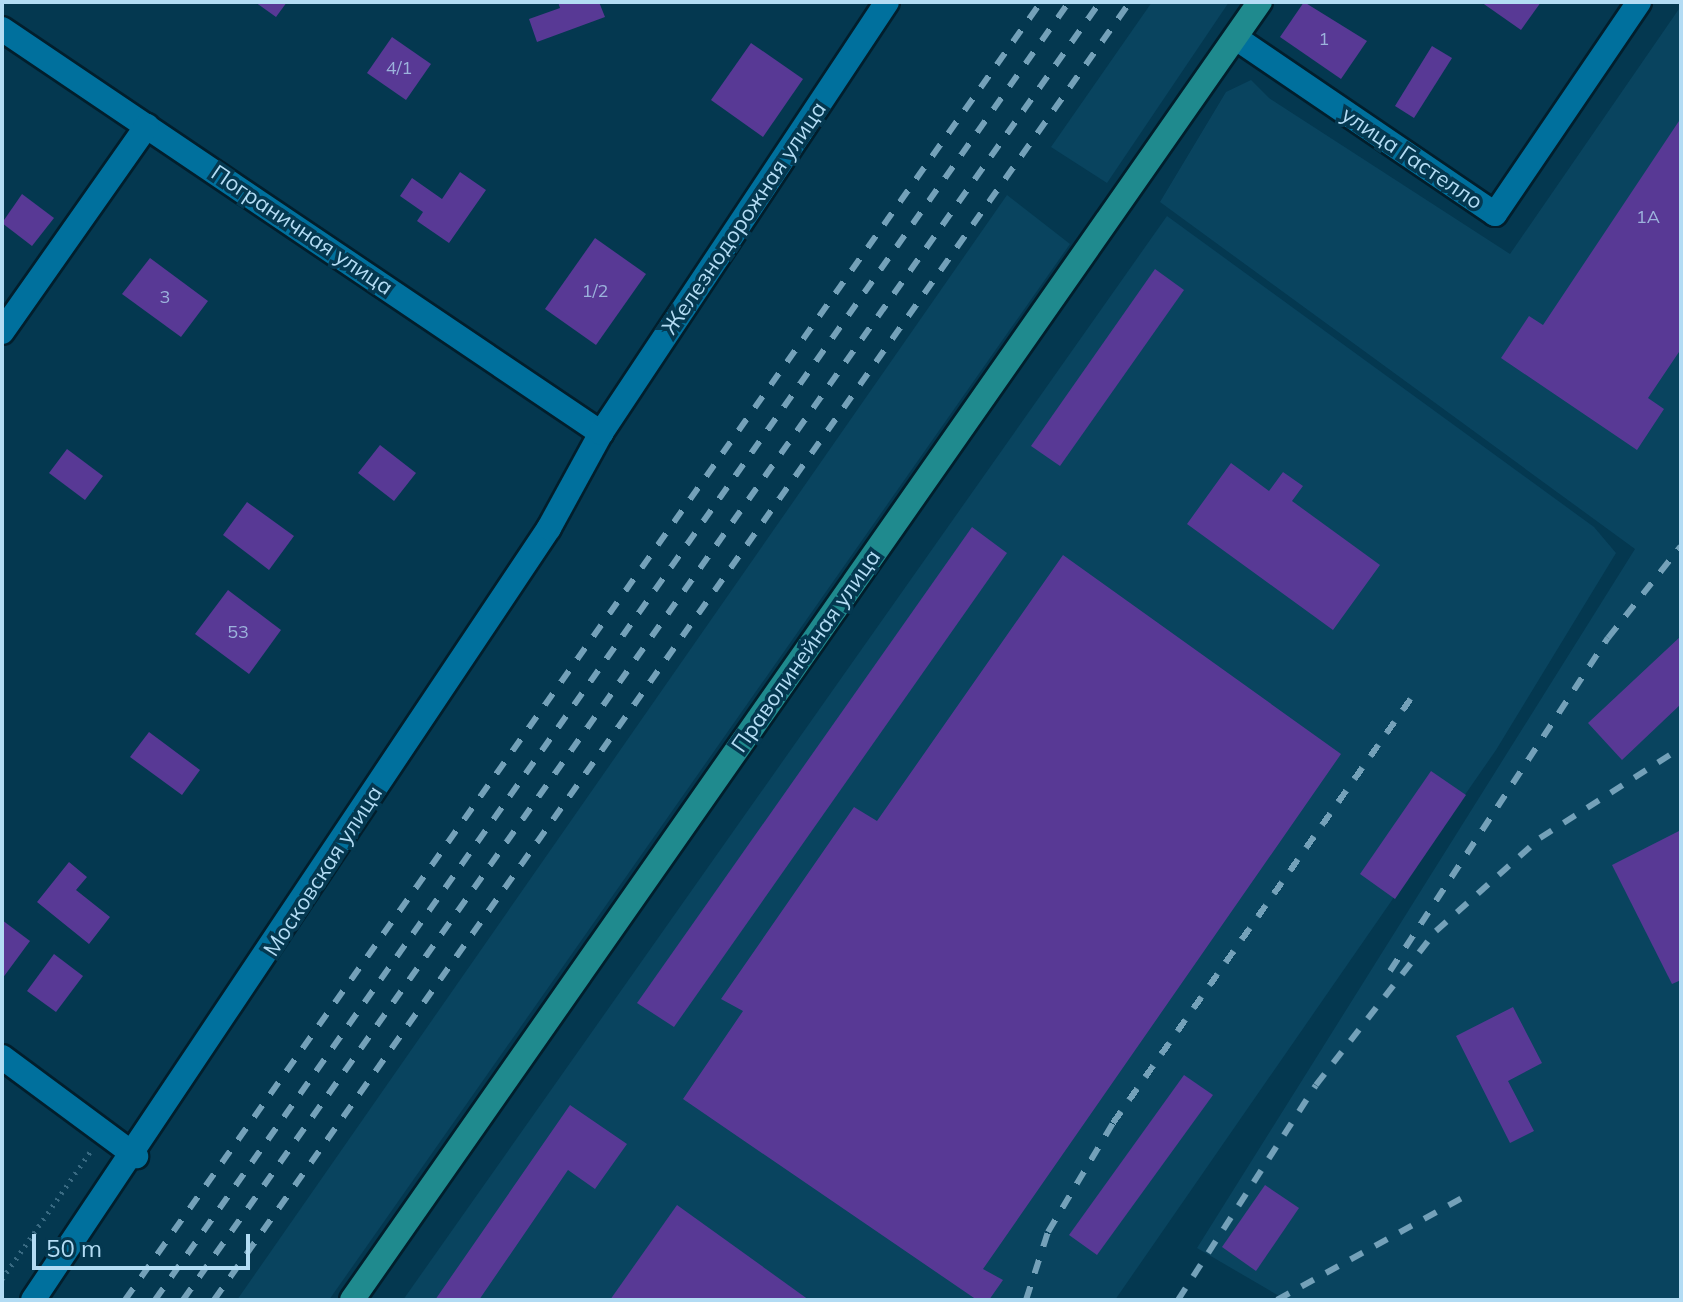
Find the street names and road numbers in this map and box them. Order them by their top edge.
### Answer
street label: Железнодорожная улица [656,97,832,339]
street label: улица Гастелло [1336,101,1488,215]
street label: Пограничная улица [206,159,398,301]
street label: Праволинейная улица [726,545,886,757]
street label: Московская улица [258,781,388,961]

